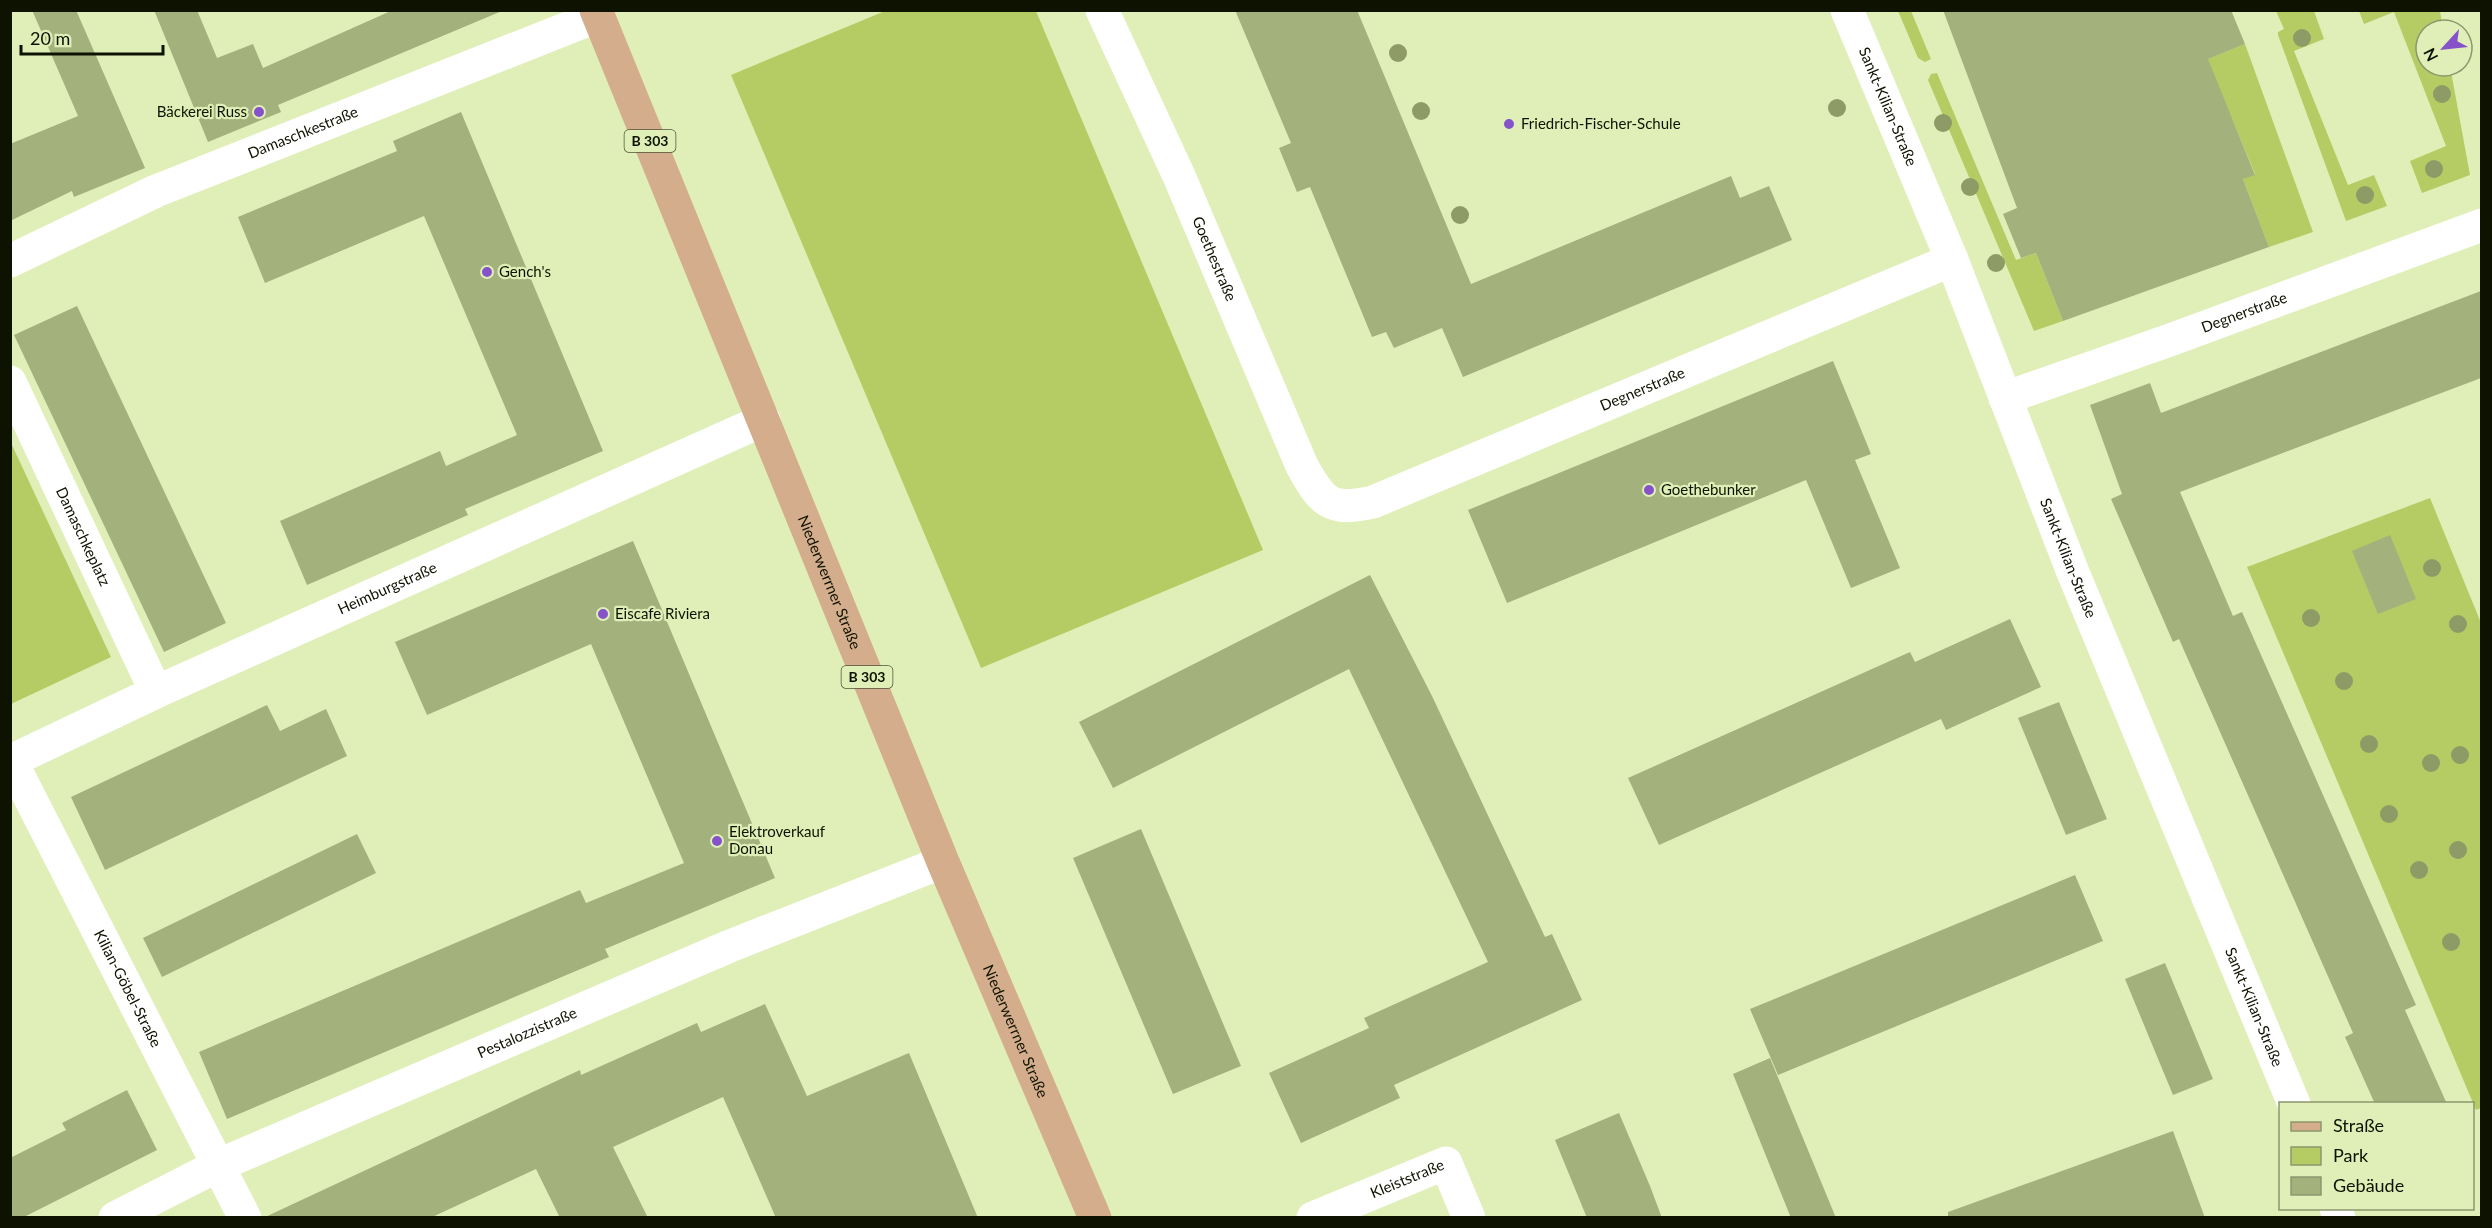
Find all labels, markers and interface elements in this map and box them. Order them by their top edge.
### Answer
scale bar [21,18,164,56]
north arrow [2414,18,2474,78]
text: 20 m [30,27,70,49]
street label: Sankt-Kilian-Straße [1856,44,1922,169]
text: N [2419,45,2441,65]
place label: Bäckerei Russ [157,102,247,120]
street label: Damaschkestraße [245,102,360,162]
marker: Bäckerei Russ [252,105,266,119]
place label: Friedrich-Fischer-Schule [1521,114,1681,132]
marker: Friedrich-Fischer-Schule [1502,117,1516,131]
road number: B 303 [624,130,676,152]
street label: Goethestraße [1189,213,1241,304]
place label: Gench's [499,262,551,280]
marker: Gench's [480,265,494,279]
street label: Degnerstraße [2198,288,2289,336]
street label: Degnerstraße [1597,363,1687,414]
place label: Goethebunker [1661,480,1756,498]
marker: Goethebunker [1642,483,1656,497]
street label: Damaschkeplatz [53,484,115,589]
street label: Sankt-Kilian-Straße [2037,495,2101,620]
street label: Niederwerrner Straße [795,512,865,652]
street label: Heimburgstraße [335,558,439,618]
place label: Eiscafe Riviera [615,604,710,622]
marker: Eiscafe Riviera [596,607,610,621]
road number: B 303 [842,666,892,688]
place label: Elektroverkauf Donau [729,822,826,857]
marker: Elektroverkauf Donau [710,834,724,848]
street label: Kilian-Göbel-Straße [91,926,166,1050]
street label: Sankt-Kilian-Straße [2222,945,2287,1069]
street label: Niederwerrner Straße [980,962,1053,1100]
street label: Pestalozzistraße [474,1003,579,1061]
legend [2279,1102,2474,1210]
text: Straße [2333,1114,2384,1136]
text: Park [2333,1144,2369,1166]
street label: Kleiststraße [1367,1155,1447,1201]
text: Gebäude [2333,1174,2404,1196]

